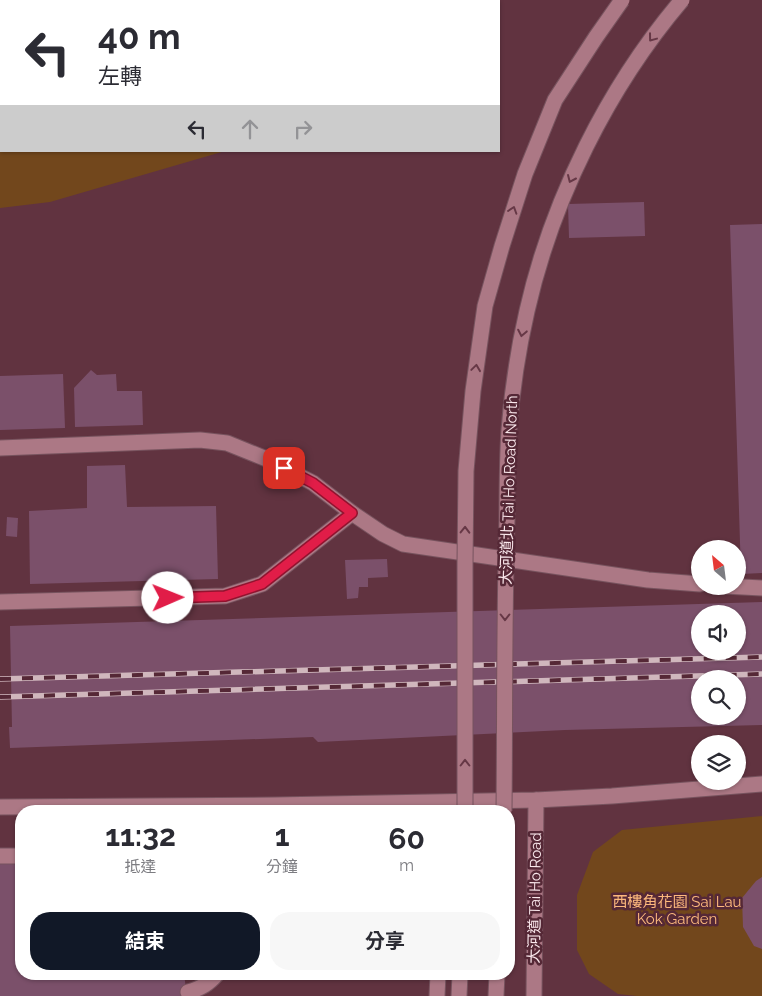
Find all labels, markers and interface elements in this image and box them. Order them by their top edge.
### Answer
text: 40 m [98,16,180,57]
icon: left [15,20,80,85]
one-way arrow [649,32,658,42]
text: 左轉 [98,63,142,89]
icon: left [183,115,211,143]
icon: ahead [236,115,264,143]
icon: right [289,115,317,143]
one-way arrow [567,174,578,183]
one-way arrow [508,207,518,215]
one-way arrow [518,329,528,338]
one-way arrow [471,364,481,372]
street label: 大河道北 Tai Ho Road North [497,395,521,585]
pin [263,447,305,489]
icon: arrive [270,454,298,482]
one-way arrow [460,526,471,534]
north arrow [691,540,746,595]
map controls [691,540,746,790]
position arrow [141,571,193,623]
button: sound [691,605,746,660]
one-way arrow [500,614,510,622]
button: search [691,670,746,725]
button: layers [691,735,746,790]
one-way arrow [460,758,470,766]
text: 11:32 [105,818,176,853]
text: 1 [275,818,289,853]
text: 60 [388,821,425,856]
street label: 大河道 Tai Ho Road [525,832,545,964]
text: m [399,856,414,875]
text: 抵達 [125,857,157,876]
text: 分鐘 [266,857,298,876]
park label: 西樓角花園 Sai Lau Kok Garden [612,893,742,928]
button: 結束 [30,912,260,970]
button: 分享 [270,912,500,970]

